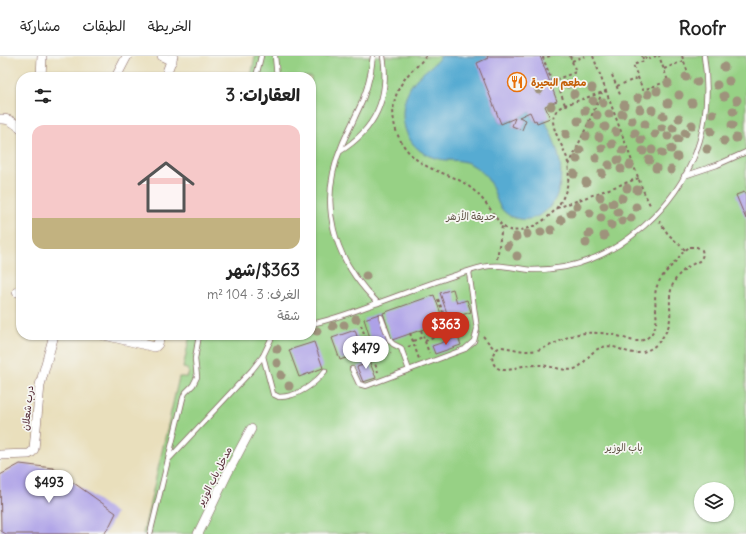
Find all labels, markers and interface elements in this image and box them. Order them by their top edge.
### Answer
text: Roofr [679,16,726,40]
text: مشاركة [20,17,60,35]
text: الطبقات [82,17,126,35]
text: الخريطة [148,17,191,35]
restaurant icon: مطعم البحيرة [506,71,528,93]
place label: مطعم البحيرة [531,76,586,90]
text: العقارات: 3 [226,84,300,106]
icon: filters [32,85,54,107]
icon: home [130,151,202,223]
park label: حديقة الأزهر [445,210,496,223]
text: $363/شهر [227,259,300,281]
text: الغرف: 3 · 104 m² [207,286,300,303]
text: شقة [277,307,300,324]
pin: $363 [422,312,470,346]
text: $363 [431,316,461,333]
pin: $479 [342,336,390,370]
text: $479 [352,340,380,357]
street label: درب شعلان [19,385,36,431]
park label: باب الوزير [604,441,643,455]
street label: مدخل باب الوزير [194,444,236,509]
pin: $493 [25,470,73,504]
text: $493 [34,474,64,491]
map controls [694,482,734,522]
button: layers [694,482,734,522]

